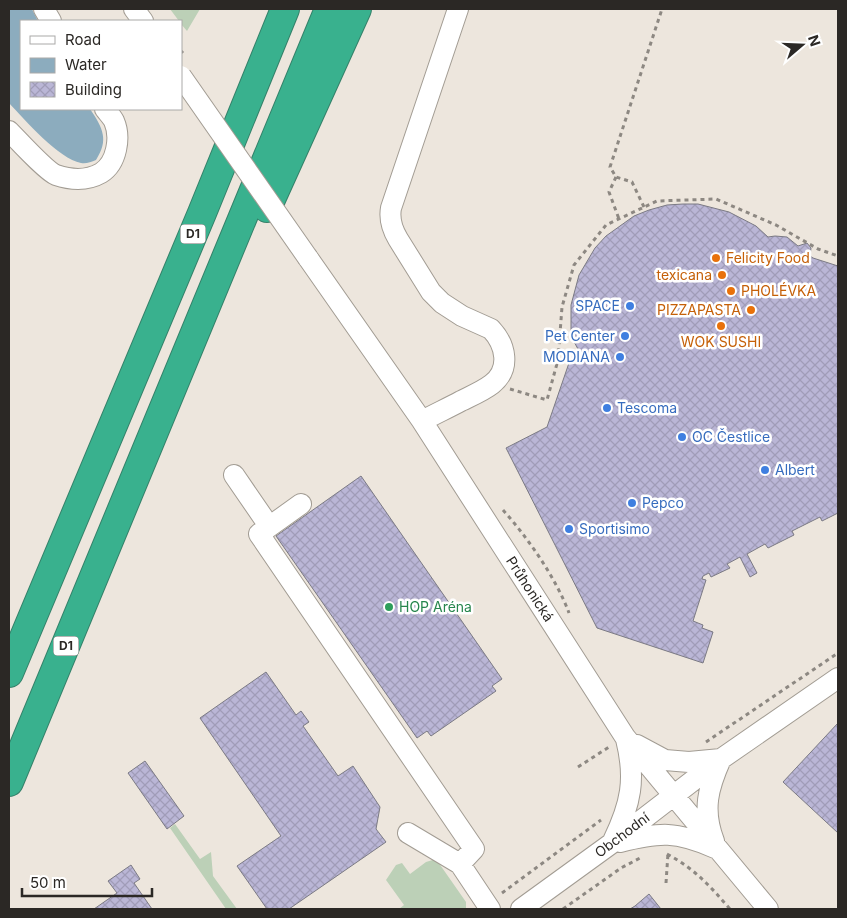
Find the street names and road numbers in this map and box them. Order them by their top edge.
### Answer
road number: D1 [180,224,206,243]
street label: Průhonická [503,553,558,625]
road number: D1 [54,636,78,656]
street label: Obchodní [591,808,653,861]

